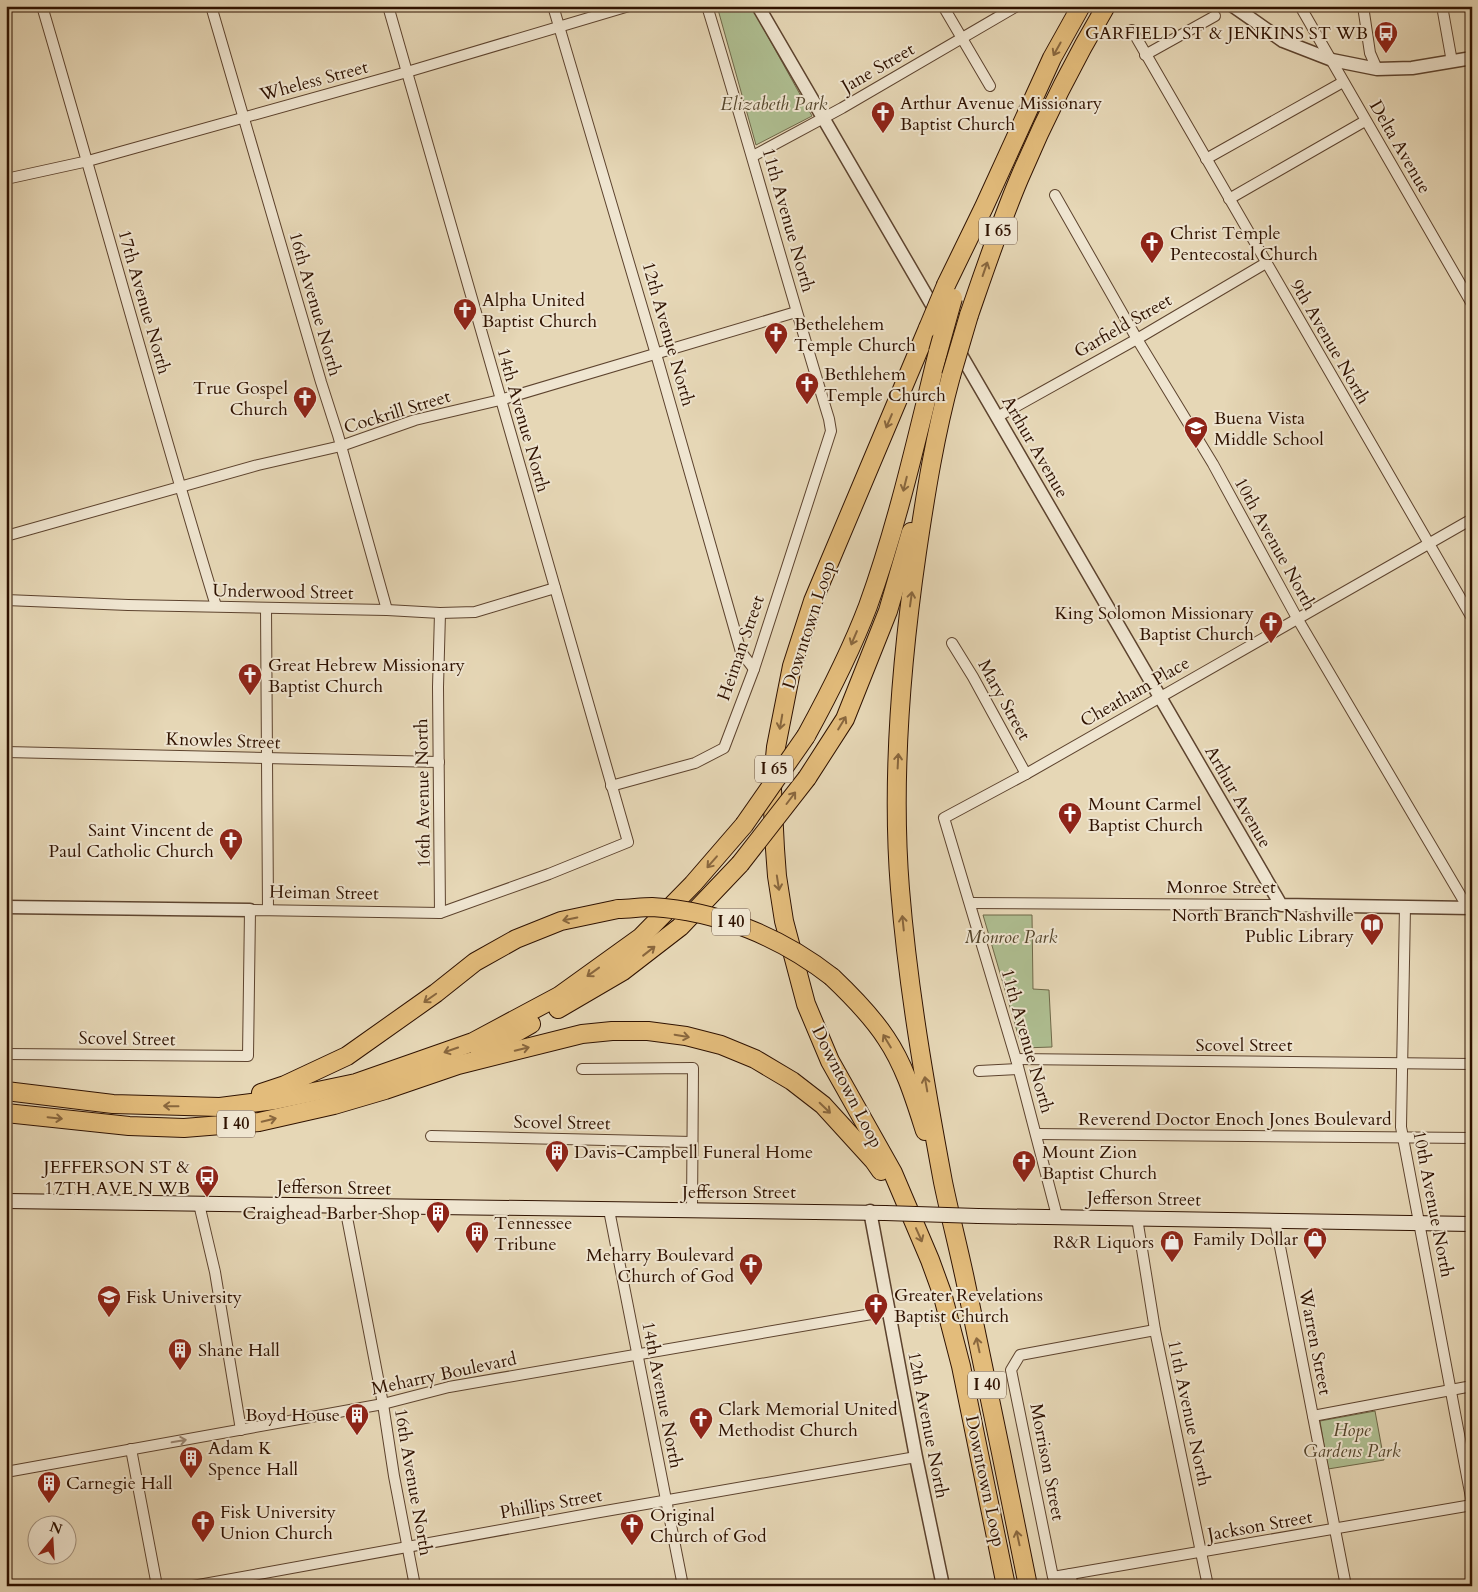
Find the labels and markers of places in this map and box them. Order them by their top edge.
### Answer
bus stop icon: GARFIELD ST & JENKINS ST WB [1373,20,1399,54]
place label: GARFIELD ST & JENKINS ST WB [1085,21,1368,46]
place label: Arthur Avenue Missionary Baptist Church [900,91,1103,137]
church icon: Arthur Avenue Missionary Baptist Church [870,100,896,134]
place label: Christ Temple Pentecostal Church [1170,221,1318,267]
church icon: Christ Temple Pentecostal Church [1139,230,1165,264]
place label: Alpha United Baptist Church [482,288,597,334]
church icon: Alpha United Baptist Church [452,297,478,331]
place label: Bethelehem Temple Church [794,312,916,358]
church icon: Bethelehem Temple Church [763,321,789,355]
place label: Bethlehem Temple Church [824,362,946,408]
church icon: Bethlehem Temple Church [794,371,820,405]
place label: True Gospel Church [193,376,288,422]
church icon: True Gospel Church [292,385,318,419]
place label: Buena Vista Middle School [1214,406,1324,452]
school or university icon: Buena Vista Middle School [1183,415,1209,449]
place label: King Solomon Missionary Baptist Church [1054,601,1254,647]
church icon: King Solomon Missionary Baptist Church [1258,610,1284,644]
place label: Great Hebrew Missionary Baptist Church [268,653,466,699]
church icon: Great Hebrew Missionary Baptist Church [237,662,263,696]
place label: Mount Carmel Baptist Church [1088,792,1203,838]
church icon: Mount Carmel Baptist Church [1057,801,1083,835]
place label: Saint Vincent de Paul Catholic Church [49,818,214,864]
church icon: Saint Vincent de Paul Catholic Church [218,827,244,861]
place label: North Branch Nashville Public Library [1172,903,1354,949]
library icon: North Branch Nashville Public Library [1359,912,1385,946]
building icon: Davis-Campbell Funeral Home [544,1139,570,1173]
place label: Davis-Campbell Funeral Home [574,1140,813,1165]
place label: Mount Zion Baptist Church [1042,1140,1157,1186]
church icon: Mount Zion Baptist Church [1011,1149,1037,1183]
place label: JEFFERSON ST & 17TH AVE N WB [41,1155,191,1201]
bus stop icon: JEFFERSON ST & 17TH AVE N WB [194,1164,220,1198]
building icon: Craighead Barber Shop [425,1200,451,1234]
place label: Craighead Barber Shop [242,1201,420,1226]
place label: Tennessee Tribune [494,1211,572,1257]
building icon: Tennessee Tribune [464,1220,490,1254]
shop icon: Family Dollar [1302,1226,1328,1260]
place label: Family Dollar [1193,1227,1298,1252]
shop icon: R&R Liquors [1159,1229,1185,1263]
place label: R&R Liquors [1053,1230,1154,1255]
place label: Meharry Boulevard Church of God [586,1243,734,1289]
church icon: Meharry Boulevard Church of God [738,1252,764,1286]
place label: Greater Revelations Baptist Church [894,1283,1043,1329]
school or university icon: Fisk University [96,1284,122,1318]
place label: Fisk University [126,1285,242,1310]
church icon: Greater Revelations Baptist Church [863,1292,889,1326]
building icon: Shane Hall [167,1337,193,1371]
place label: Shane Hall [198,1338,280,1363]
place label: Clark Memorial United Methodist Church [718,1397,898,1443]
building icon: Boyd House [344,1402,370,1436]
place label: Boyd House [245,1403,340,1428]
church icon: Clark Memorial United Methodist Church [688,1406,714,1440]
place label: Adam K Spence Hall [208,1436,299,1482]
building icon: Adam K Spence Hall [178,1445,204,1479]
building icon: Carnegie Hall [36,1470,62,1504]
place label: Carnegie Hall [66,1471,173,1496]
place label: Fisk University Union Church [220,1500,336,1546]
place label: Original Church of God [650,1503,767,1549]
church icon: Fisk University Union Church [190,1509,216,1543]
church icon: Original Church of God [619,1512,645,1546]

